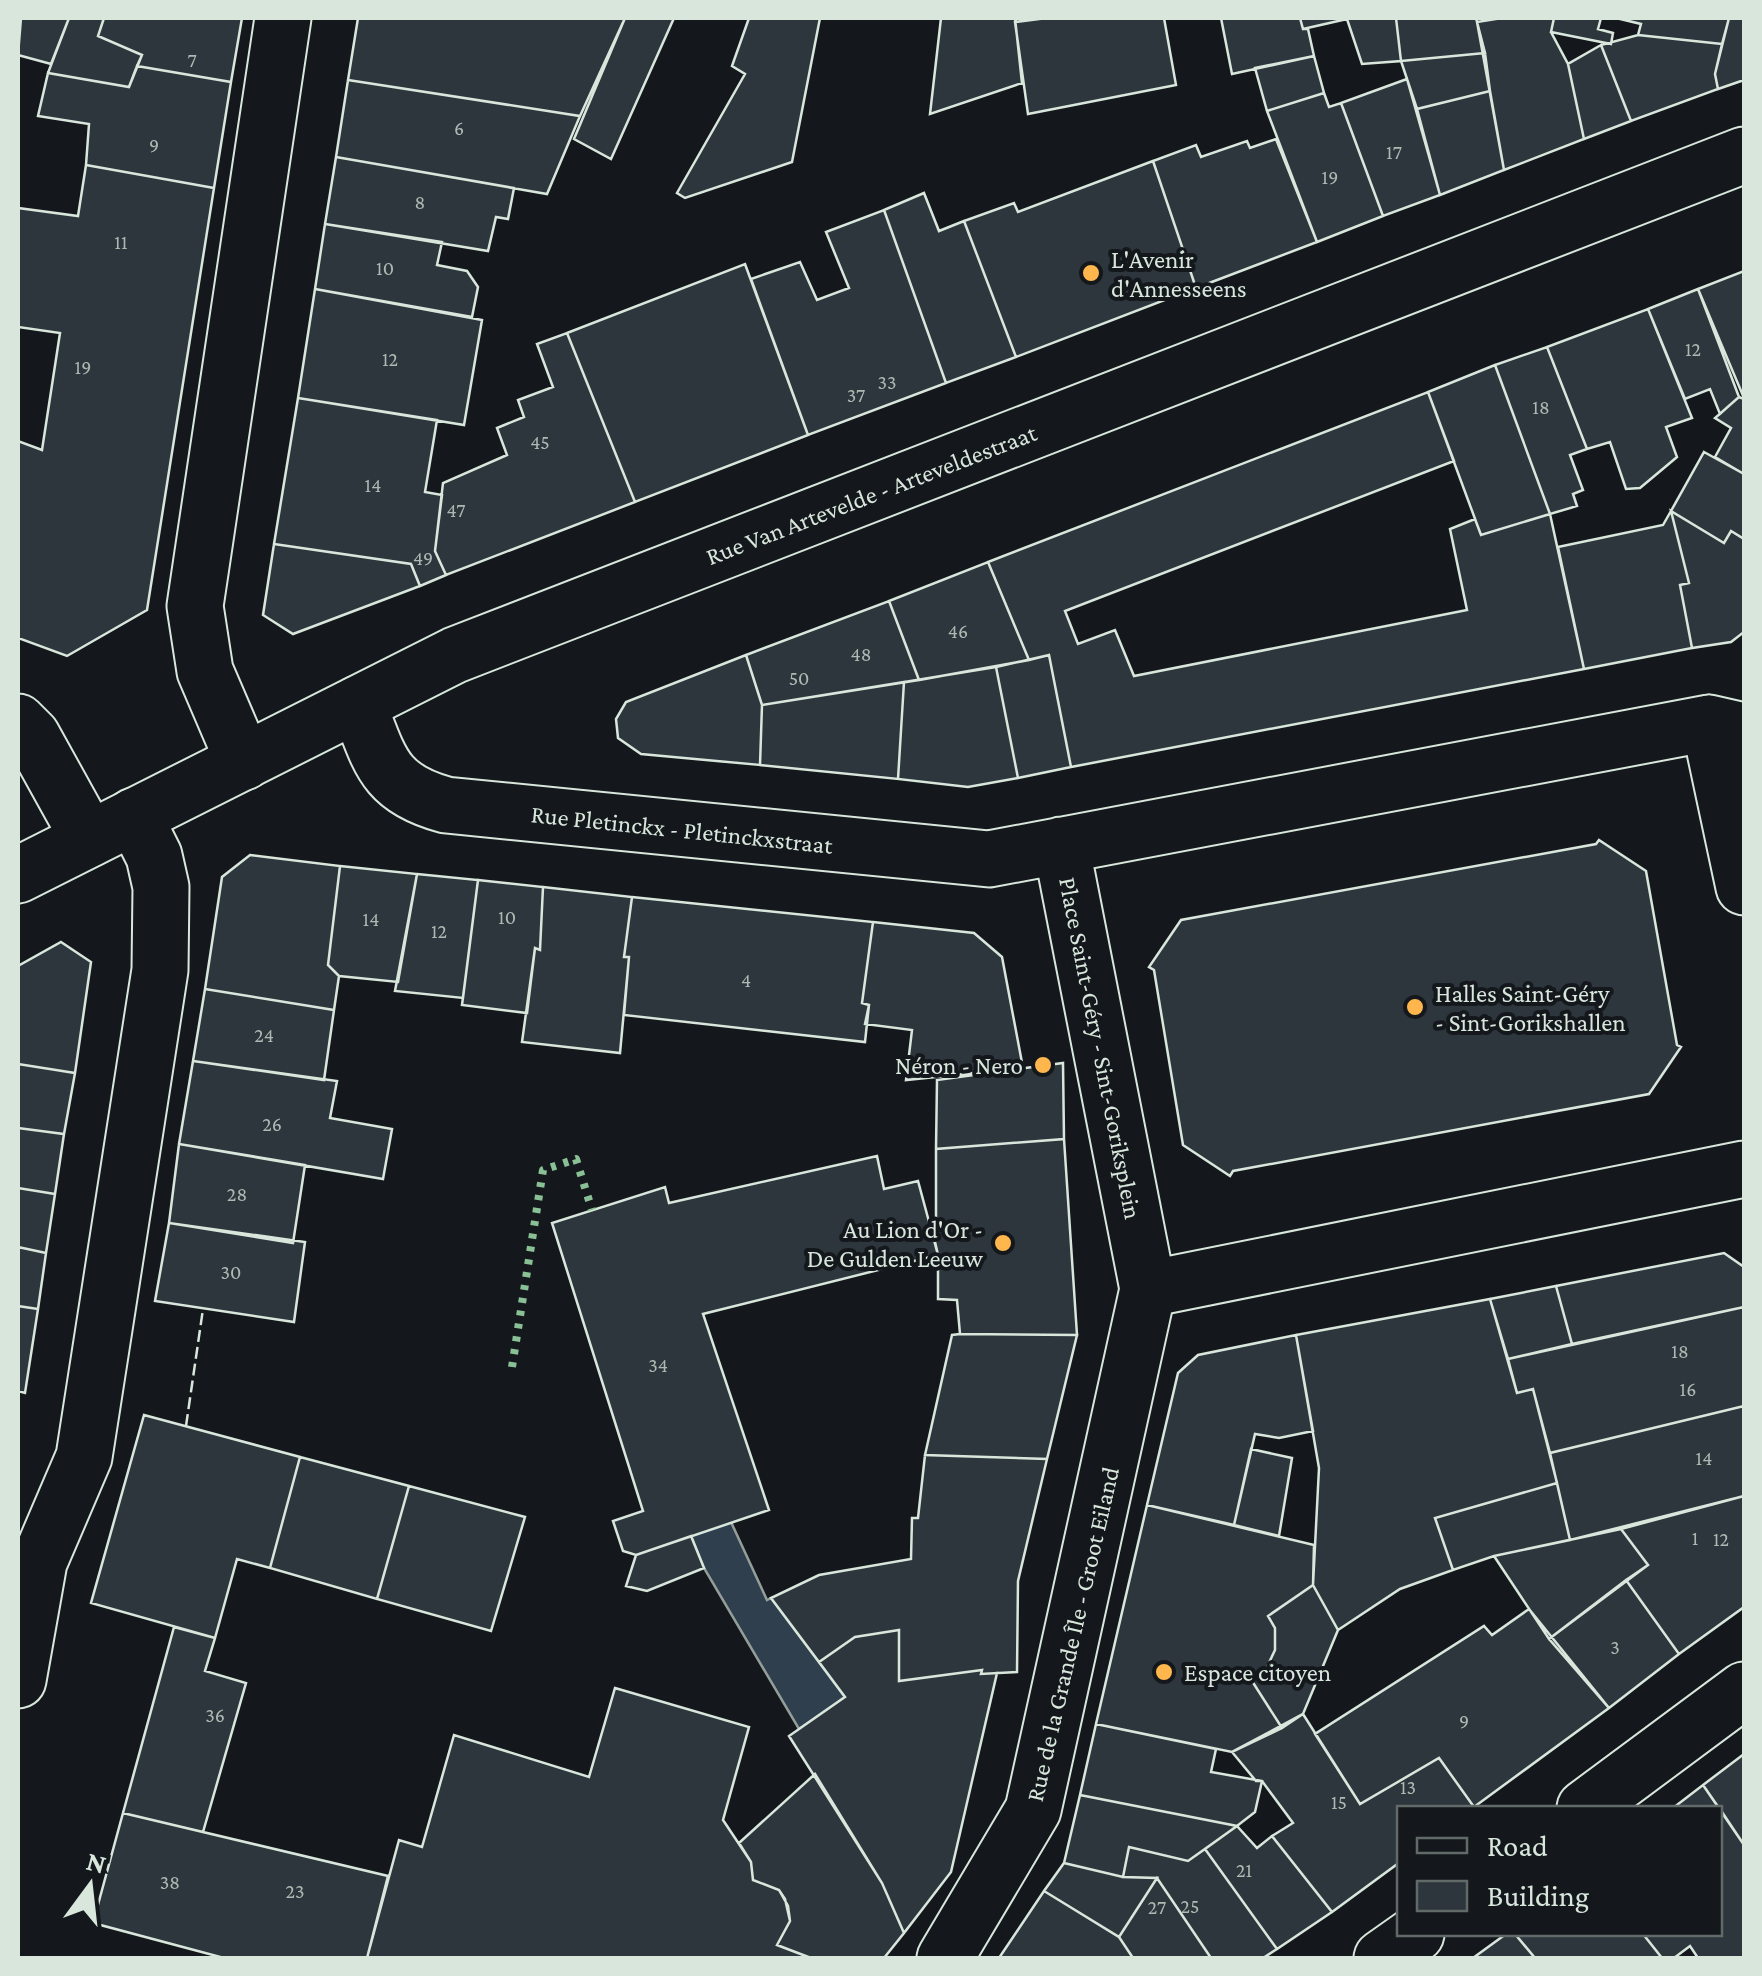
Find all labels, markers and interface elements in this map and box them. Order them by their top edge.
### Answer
house number: 7 [187,49,197,71]
house number: 6 [454,117,464,139]
house number: 9 [149,134,159,156]
house number: 17 [1386,141,1402,163]
house number: 19 [1322,166,1338,188]
house number: 8 [415,191,425,213]
house number: 11 [114,231,128,253]
place label: L'Avenir d'Annesseens [1111,246,1247,302]
house number: 10 [376,257,394,279]
marker: L'Avenir d'Annesseens [1080,262,1102,284]
house number: 12 [1685,338,1701,360]
house number: 12 [382,348,398,370]
house number: 19 [75,356,91,378]
house number: 33 [878,371,896,393]
house number: 37 [847,384,865,406]
house number: 18 [1532,396,1550,418]
street label: Rue Van Artevelde - Arteveldestraat [702,419,1041,570]
house number: 45 [530,431,550,453]
house number: 14 [365,474,381,496]
house number: 47 [447,499,465,521]
house number: 49 [413,547,433,569]
house number: 46 [948,620,968,642]
house number: 48 [851,643,871,665]
house number: 50 [789,667,809,689]
street label: Rue Pletinckx - Pletinckxstraat [530,800,835,859]
street label: Place Saint-Géry - Sint-Goriksplein [1053,875,1147,1222]
house number: 10 [498,906,516,928]
house number: 14 [363,908,379,930]
house number: 12 [431,920,447,942]
house number: 4 [741,969,751,991]
place label: Halles Saint-Géry - Sint-Gorikshallen [1435,980,1626,1036]
marker: Halles Saint-Géry - Sint-Gorikshallen [1404,996,1426,1018]
house number: 24 [254,1024,274,1046]
place label: Néron - Nero [895,1052,1023,1079]
marker: Néron - Nero [1032,1054,1054,1076]
house number: 26 [262,1113,282,1135]
house number: 28 [227,1183,247,1205]
place label: Au Lion d'Or - De Gulden Leeuw [807,1216,984,1272]
marker: Au Lion d'Or - De Gulden Leeuw [992,1232,1014,1254]
house number: 30 [221,1261,241,1283]
house number: 18 [1671,1340,1689,1362]
house number: 34 [648,1354,668,1376]
house number: 16 [1680,1378,1696,1400]
house number: 14 [1696,1447,1712,1469]
street label: Rue de la Grande Île - Groot Eiland [1021,1464,1124,1804]
house number: 1 [1692,1527,1698,1549]
house number: 12 [1713,1528,1729,1550]
house number: 3 [1610,1636,1620,1658]
place label: Espace citoyen [1184,1659,1331,1687]
marker: Espace citoyen [1153,1661,1175,1683]
house number: 36 [205,1704,225,1726]
house number: 9 [1459,1710,1469,1732]
house number: 13 [1400,1776,1416,1798]
house number: 15 [1331,1791,1347,1813]
legend [1397,1806,1722,1936]
text: Road [1487,1829,1548,1862]
north arrow [40,1836,140,1936]
text: N [83,1845,110,1880]
house number: 21 [1236,1859,1252,1881]
house number: 38 [160,1871,180,1893]
text: Building [1487,1879,1589,1913]
house number: 23 [285,1880,305,1902]
house number: 25 [1181,1895,1199,1917]
house number: 27 [1148,1896,1166,1918]

